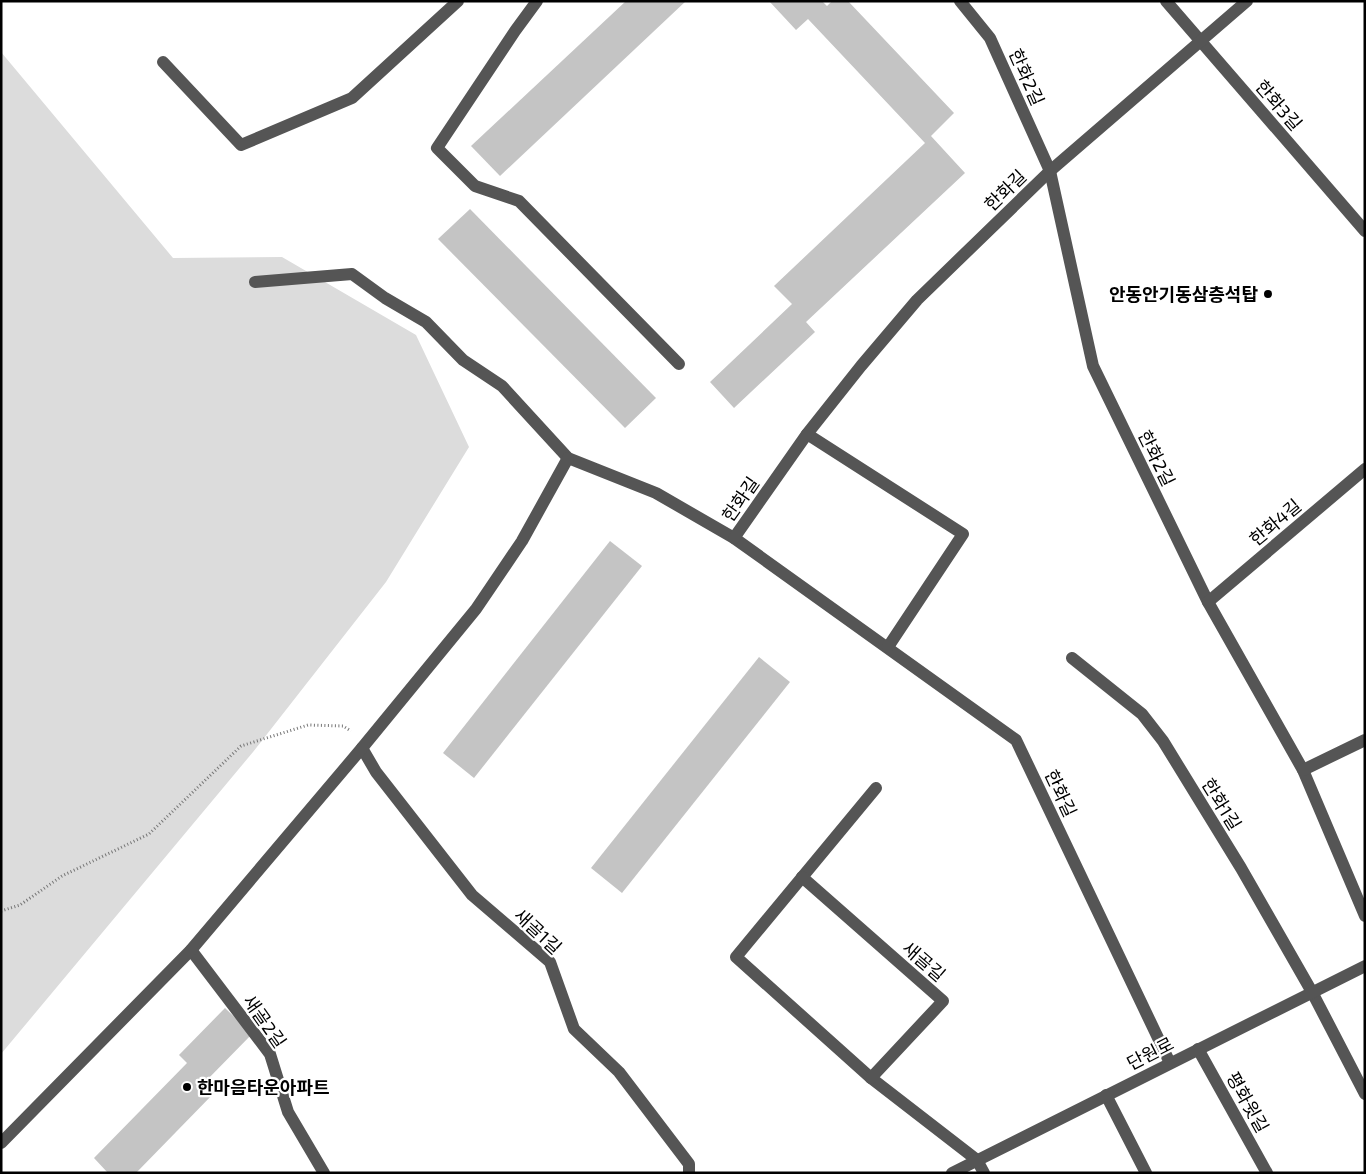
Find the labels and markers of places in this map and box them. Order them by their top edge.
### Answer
place label: 안동안기동삼층석탑 [1109,283,1258,305]
marker: 안동안기동삼층석탑 [1262,288,1274,300]
place label: 한마음타운아파트 [197,1076,329,1098]
marker: 한마음타운아파트 [181,1081,193,1093]

